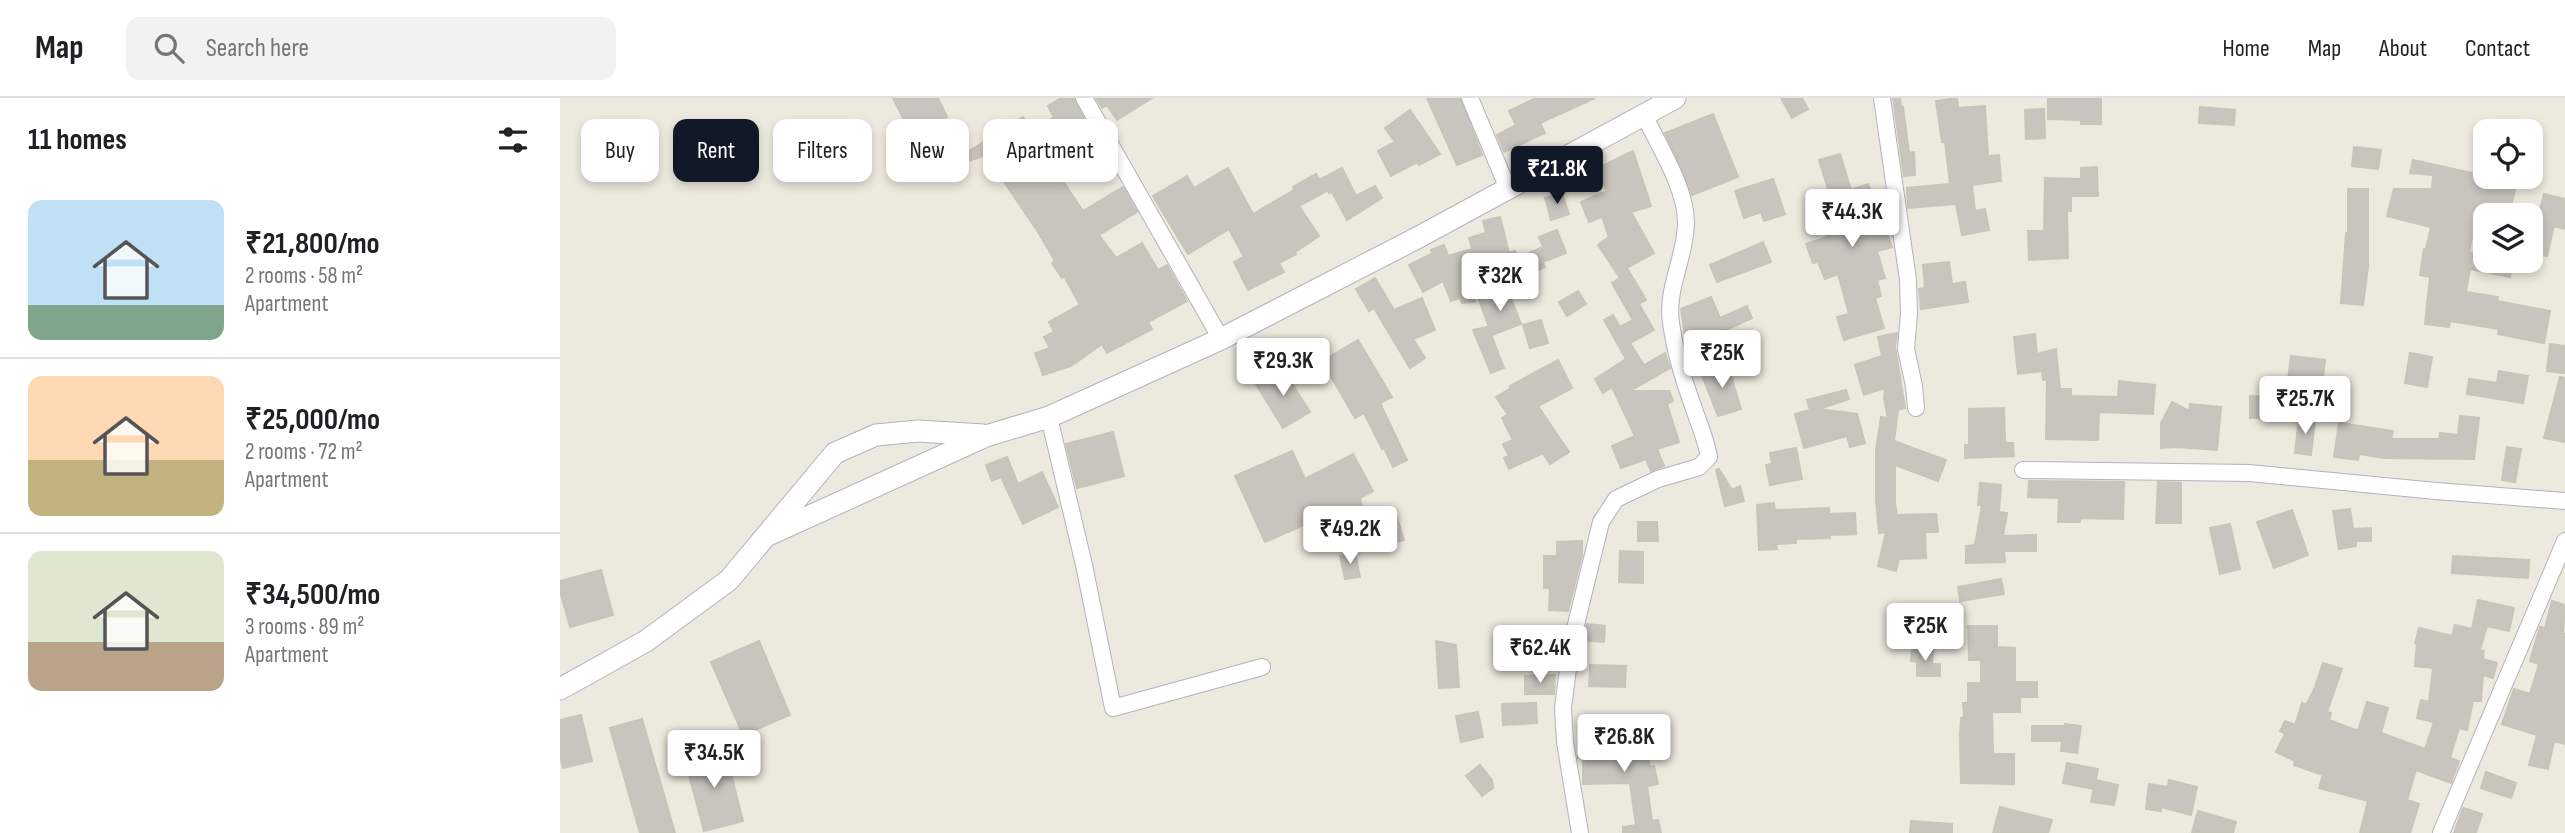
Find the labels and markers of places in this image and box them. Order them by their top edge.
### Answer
pin: ₹21.8K [1500,146,1614,206]
pin: ₹44.3K [1795,190,1909,249]
pin: ₹32K [1459,254,1541,313]
pin: ₹25K [1681,330,1763,390]
pin: ₹29.3K [1226,338,1340,398]
pin: ₹25.7K [2248,376,2362,436]
pin: ₹49.2K [1293,506,1407,566]
pin: ₹25K [1884,603,1966,663]
pin: ₹62.4K [1483,626,1597,685]
pin: ₹26.8K [1567,714,1681,774]
pin: ₹34.5K [657,730,771,790]

